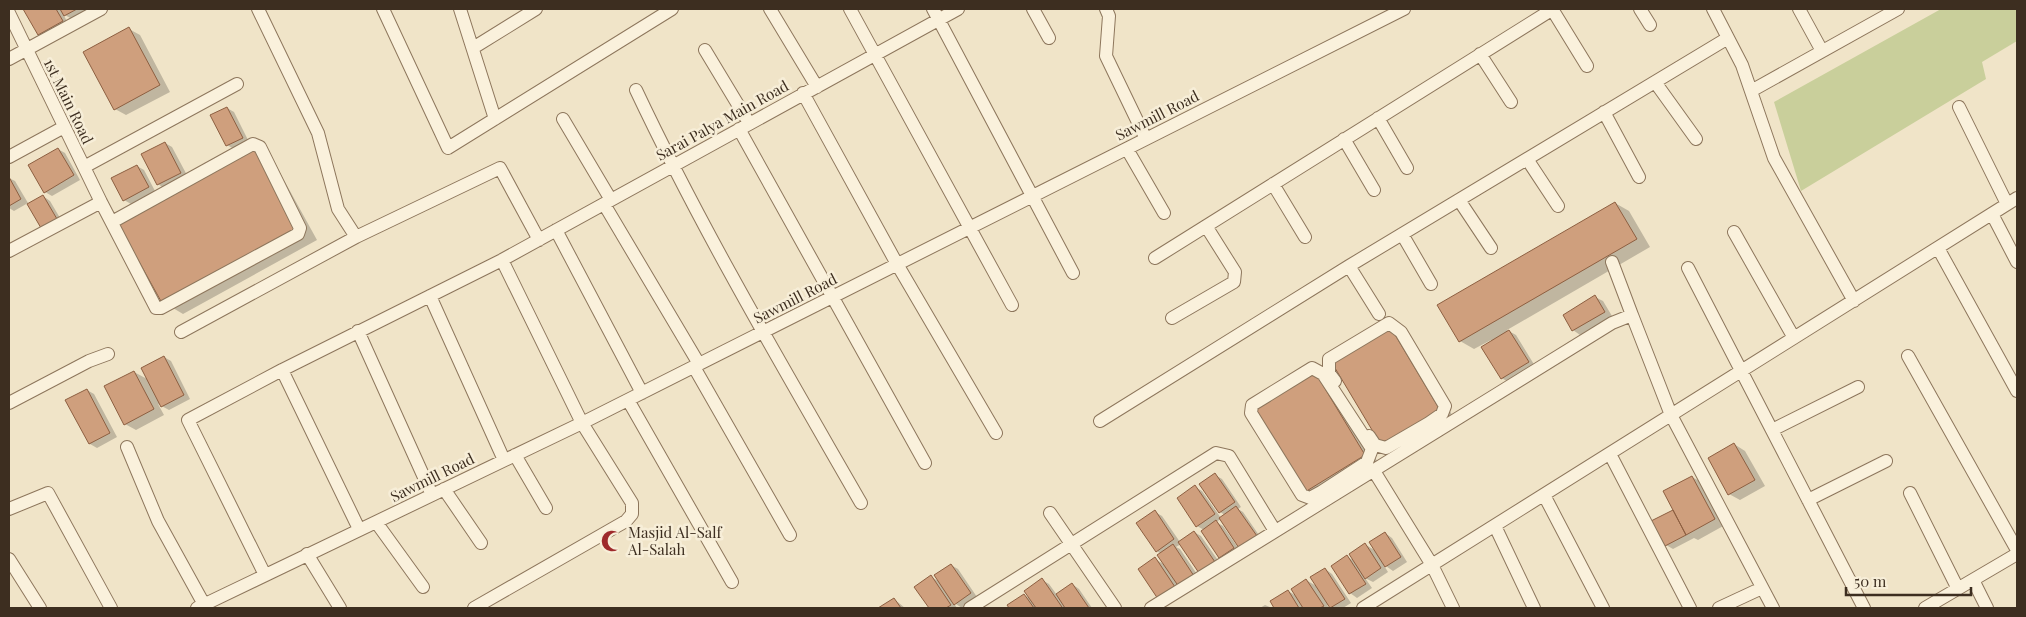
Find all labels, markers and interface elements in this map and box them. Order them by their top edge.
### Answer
street label: 1st Main Road [40,55,98,147]
street label: Sarai Palya Main Road [652,75,792,165]
street label: Sawmill Road [1112,85,1202,145]
street label: Sawmill Road [750,268,840,328]
street label: Sawmill Road [387,448,478,506]
place label: Masjid Al-Salf Al-Salah [627,522,723,559]
mosque icon: Masjid Al-Salf Al-Salah [599,528,625,554]
scale bar [1846,564,1971,596]
text: 50 m [1854,571,1887,591]

